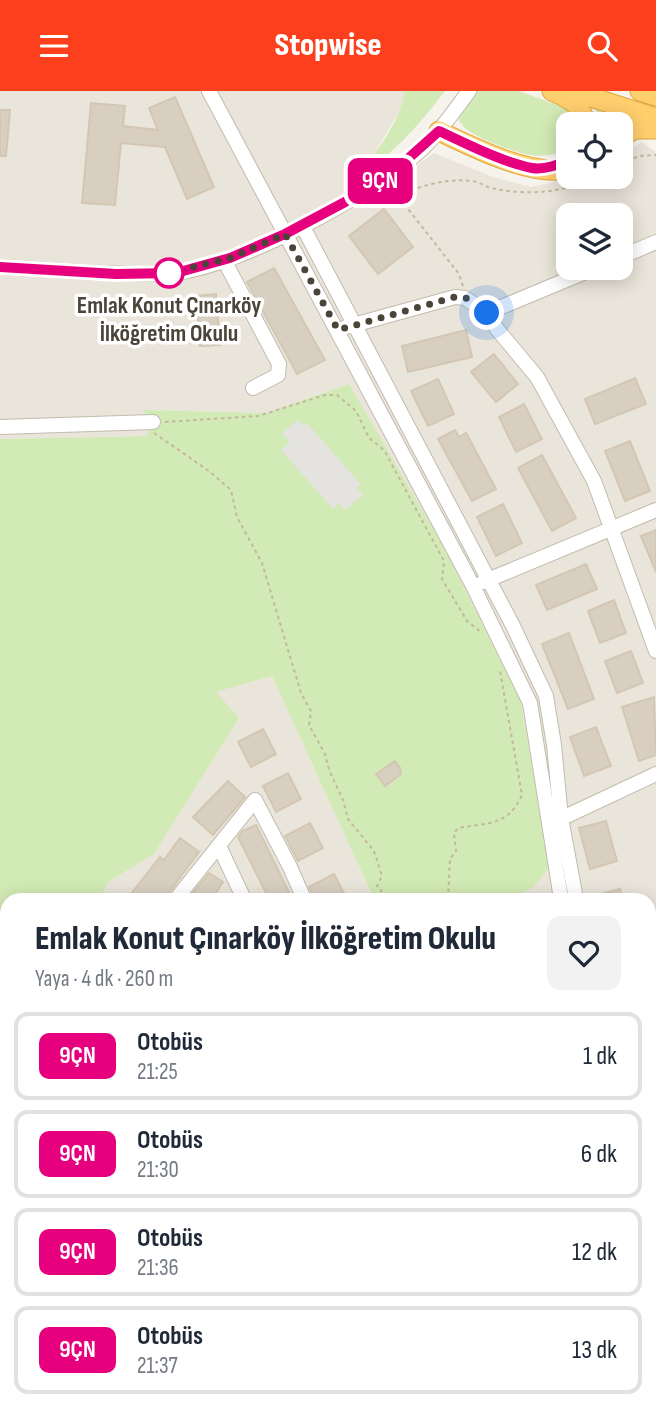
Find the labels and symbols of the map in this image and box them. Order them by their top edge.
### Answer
line badge: 9ÇN [340,158,420,204]
marker: Emlak Konut Çınarköy İlköğretim Okulu [154,258,184,288]
place label: Emlak Konut Çınarköy İlköğretim Okulu [77,291,261,348]
your location [469,295,504,330]

